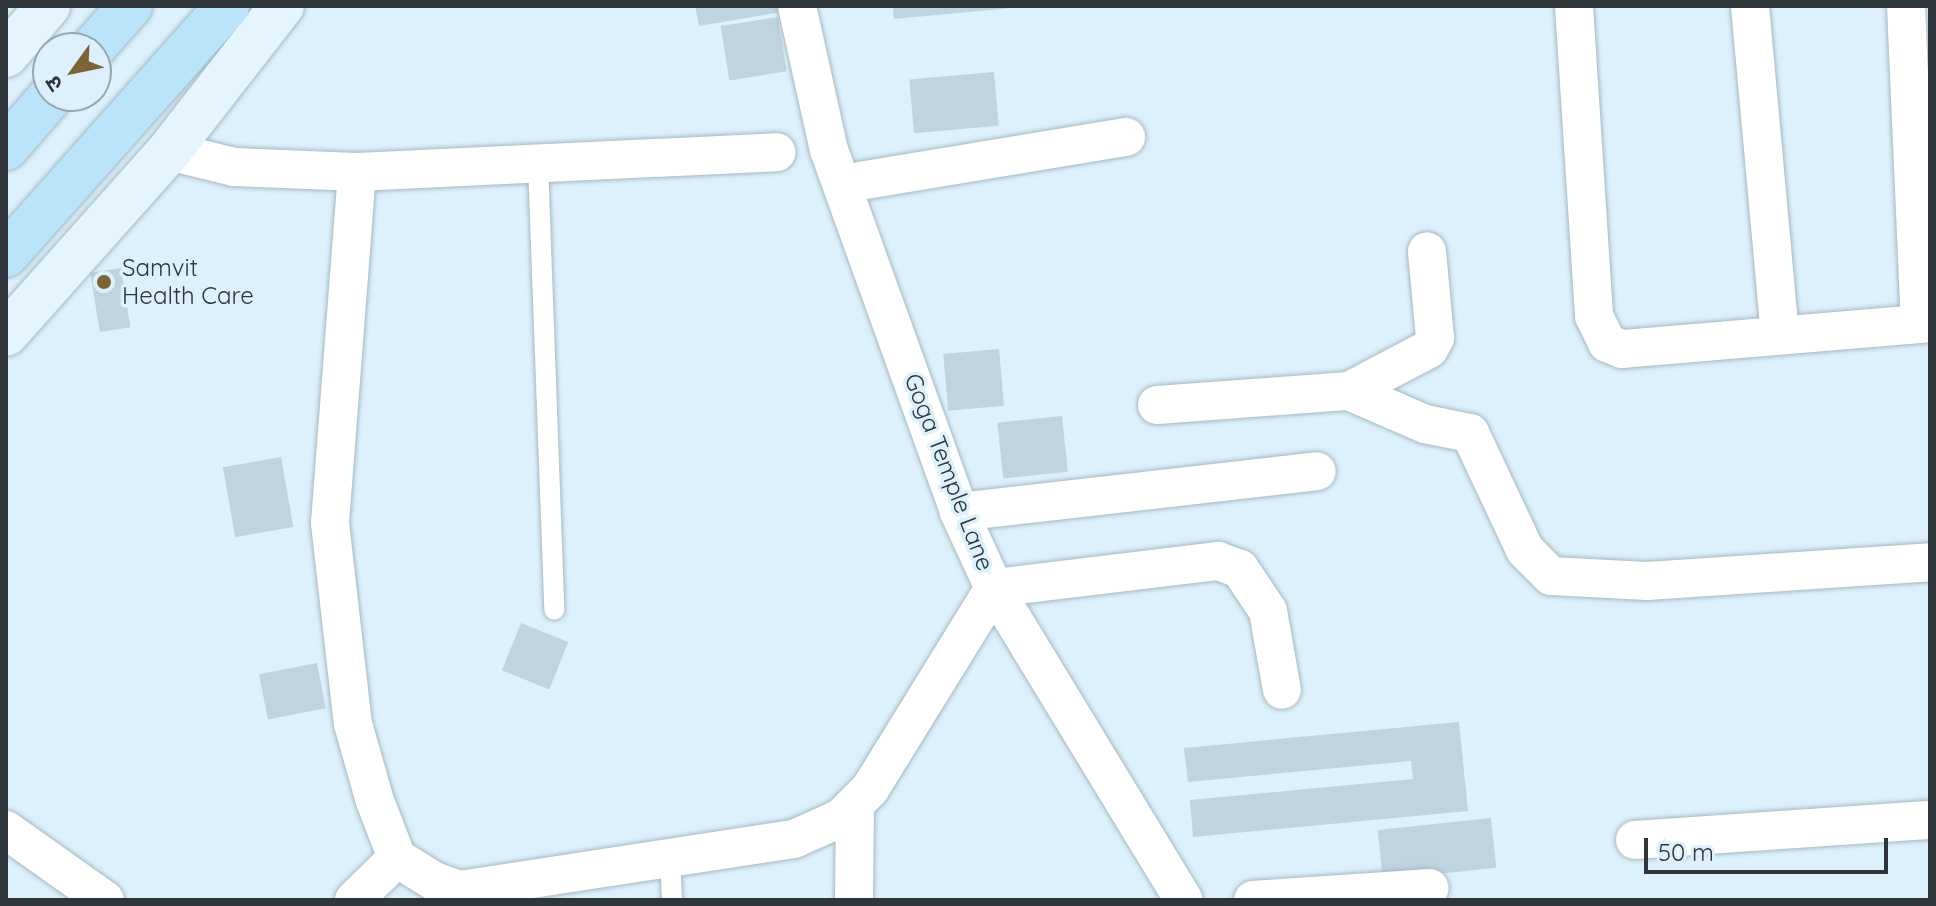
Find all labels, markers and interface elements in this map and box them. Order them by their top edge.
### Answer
north arrow [32,32,112,112]
text: उ [38,71,69,97]
place label: Samvit Health Care [122,254,254,310]
marker: Samvit Health Care [93,271,115,293]
street label: Goga Temple Lane [898,369,1000,575]
scale bar [1648,822,1892,872]
text: 50 m [1658,837,1714,867]

